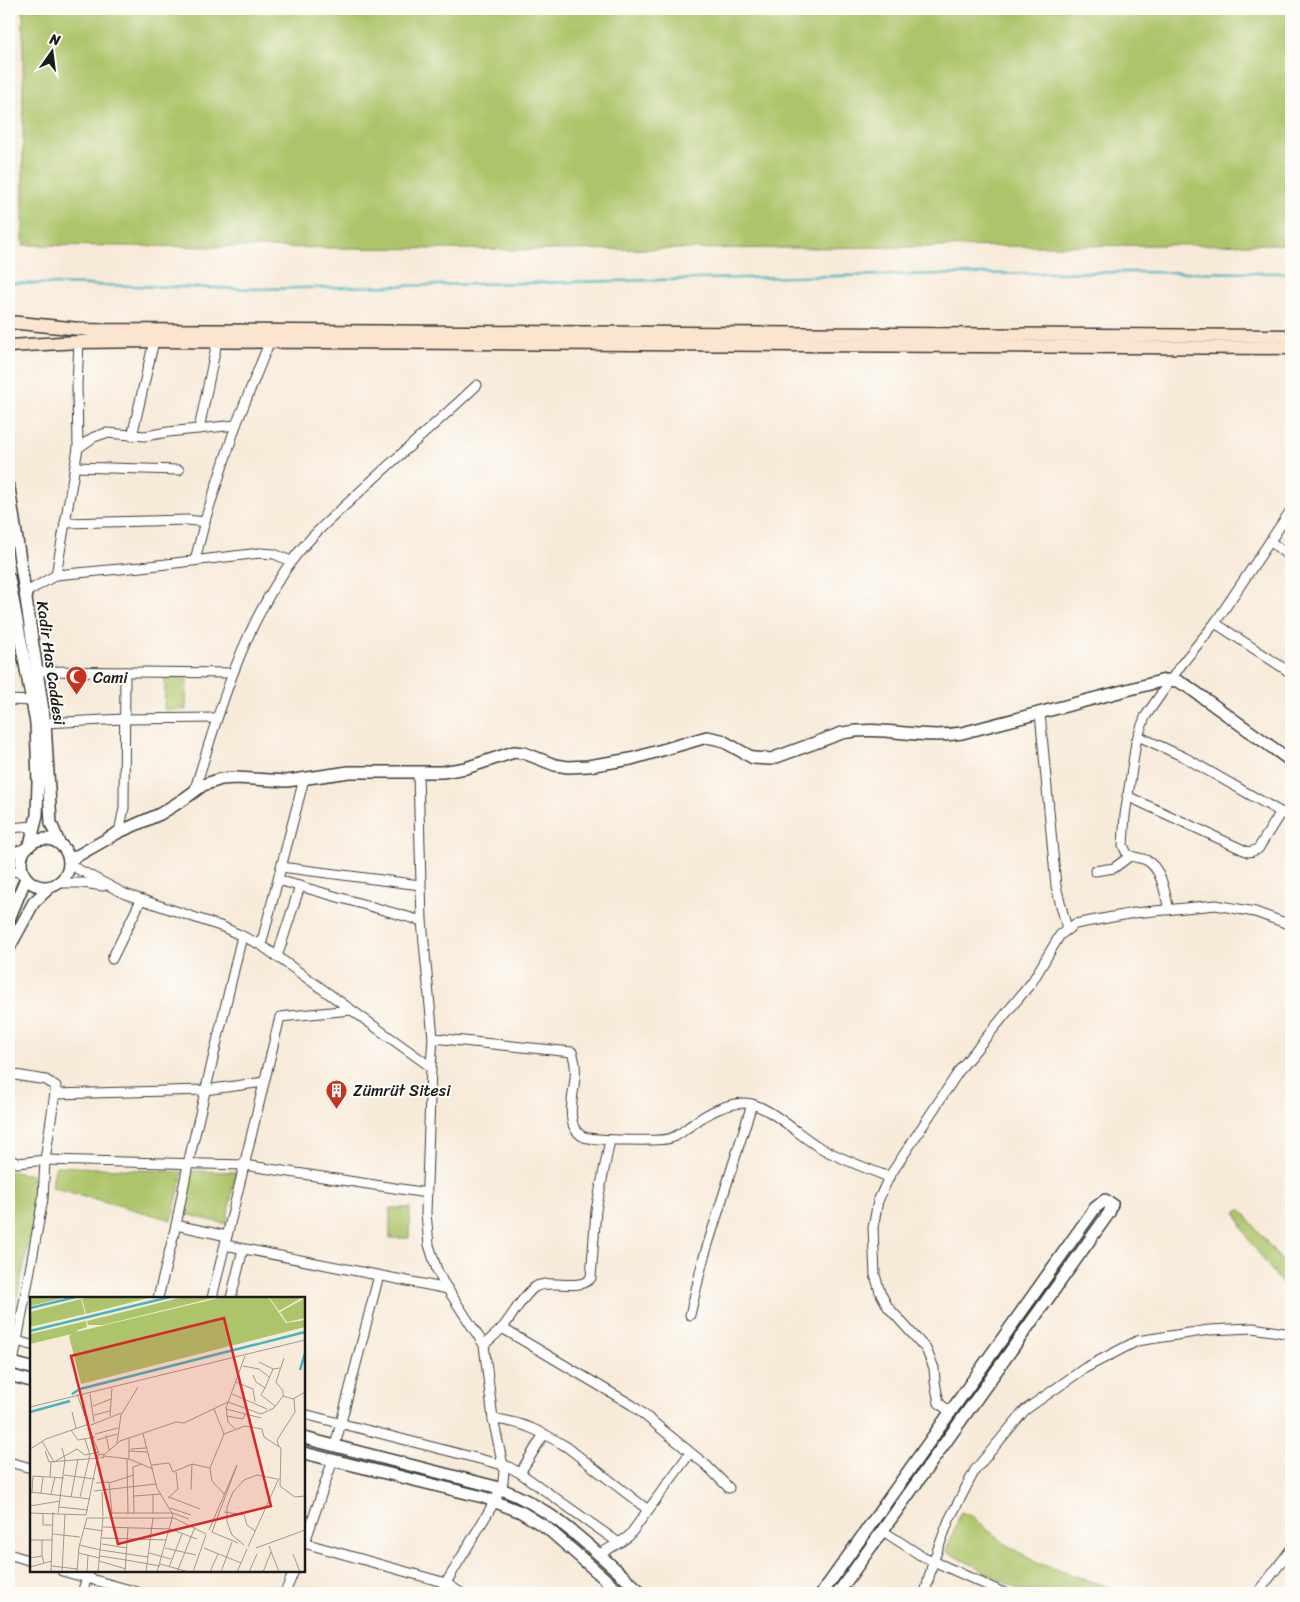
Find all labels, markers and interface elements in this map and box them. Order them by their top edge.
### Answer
text: N [46,26,63,53]
north arrow [28,28,78,78]
street label: Kadir Has Caddesi [28,599,74,728]
place label: Cami [93,663,128,692]
mosque icon: Cami [65,665,89,696]
place label: Zümrüt Sitesi [353,1076,451,1105]
building icon: Zümrüt Sitesi [325,1078,349,1109]
inset map [30,1297,305,1572]

